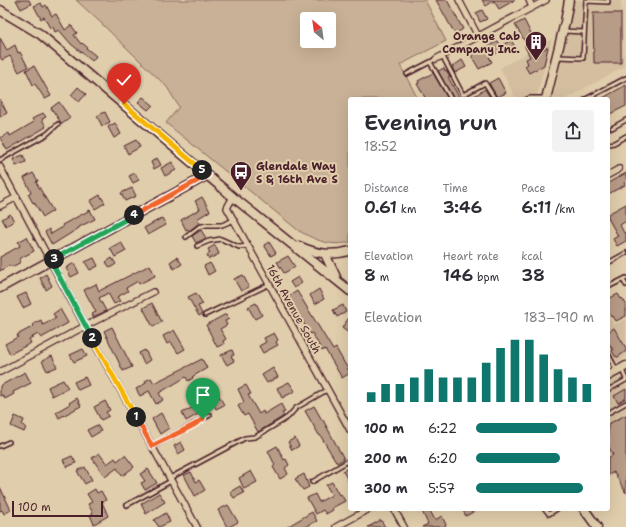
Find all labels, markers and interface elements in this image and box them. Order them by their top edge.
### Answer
north arrow [300,12,336,48]
map controls [300,12,336,48]
place label: Orange Cab Company Inc. [442,29,520,57]
building icon: Orange Cab Company Inc. [523,29,549,62]
pin [107,63,141,104]
icon: check [113,69,135,91]
text: Evening run [364,108,497,137]
button: share [552,110,594,152]
text: 18:52 [364,138,397,155]
bus stop icon: Glendale Way S & 16th Ave S [228,159,254,192]
place label: Glendale Way S & 16th Ave S [256,159,338,187]
pin: 5 [192,160,212,180]
text: 5 [199,162,205,177]
text: Distance [364,181,409,196]
text: Time [443,181,468,196]
text: Pace [521,181,546,196]
text: 0.61 [364,196,397,218]
text: 3:46 [443,196,482,218]
text: 6:11 [521,196,552,218]
text: km [397,202,416,217]
text: /km [552,202,575,217]
pin: 4 [124,205,144,225]
text: 4 [130,207,138,222]
pin: 3 [44,249,64,269]
text: Elevation [364,249,413,264]
text: Heart rate [443,249,499,264]
text: kcal [521,249,543,264]
text: 3 [50,251,58,266]
street label: 16th Avenue South [263,262,324,357]
text: 8 [364,264,376,286]
text: 146 [443,264,473,286]
text: 38 [521,264,545,286]
text: m [376,270,389,285]
text: bpm [473,270,499,285]
text: Elevation [364,309,422,326]
text: 183–190 m [524,309,594,326]
pin: 2 [82,328,102,348]
text: 2 [88,330,96,345]
pin [186,378,220,419]
icon: arrive [192,384,214,406]
pin: 1 [126,407,146,427]
text: 1 [133,409,139,424]
text: 100 m [364,420,404,437]
text: 6:22 [428,420,457,437]
text: 200 m [364,450,407,467]
text: 6:20 [428,450,457,467]
text: 300 m [364,480,408,497]
text: 5:57 [428,480,455,497]
scale bar [12,499,103,518]
text: 100 m [18,500,51,515]

